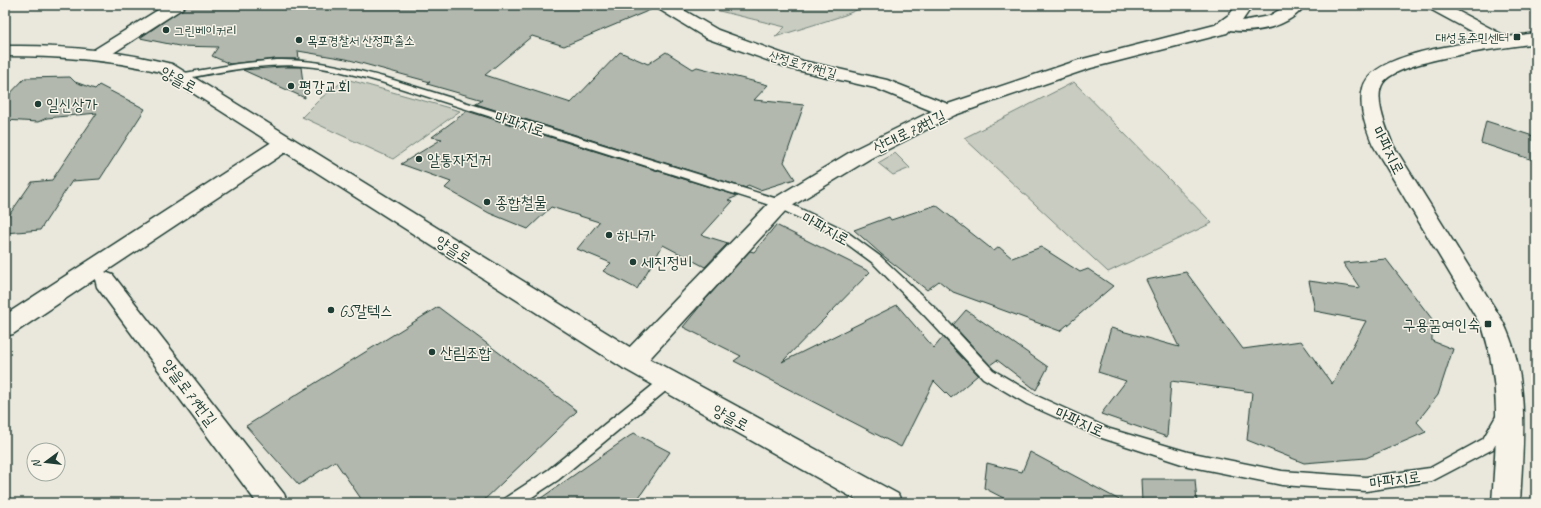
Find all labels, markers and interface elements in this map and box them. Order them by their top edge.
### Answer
place label: 그린베이커리 [174,23,237,39]
marker: 그린베이커리 [161,25,171,35]
place label: 대성동주민센터 [1436,30,1509,46]
marker: 대성동주민센터 [1512,32,1522,42]
place label: 목포경찰서 산정파출소 [307,33,415,49]
marker: 목포경찰서 산정파출소 [294,35,304,45]
street label: 산정로199번길 [767,48,839,82]
street label: 양을로 [157,62,200,98]
place label: 평강교회 [299,77,351,97]
marker: 평강교회 [286,81,296,91]
place label: 일신상가 [46,95,98,115]
marker: 일신상가 [33,99,43,109]
street label: 마파지로 [492,106,547,141]
street label: 산대로78번길 [870,106,949,158]
street label: 마파지로 [1368,123,1409,178]
place label: 알통자전거 [427,150,491,170]
marker: 알통자전거 [414,154,424,164]
place label: 종합철물 [495,193,547,213]
marker: 종합철물 [482,197,492,207]
street label: 마파지로 [798,208,853,250]
place label: 하나카 [617,226,656,246]
marker: 하나카 [604,230,614,240]
street label: 양을로 [432,231,475,269]
place label: 세진정비 [641,253,693,273]
marker: 세진정비 [628,257,638,267]
place label: GS칼텍스 [339,301,393,321]
marker: GS칼텍스 [326,305,336,315]
place label: 구용꿈여인숙 [1403,315,1480,335]
marker: 구용꿈여인숙 [1483,319,1493,329]
place label: 산림조합 [440,343,492,363]
marker: 산림조합 [427,347,437,357]
street label: 양을로79번길 [158,355,221,430]
street label: 양을로 [709,400,752,436]
street label: 마파지로 [1052,402,1107,442]
north arrow [26,442,66,482]
text: N [28,457,44,470]
street label: 마파지로 [1368,467,1422,493]

